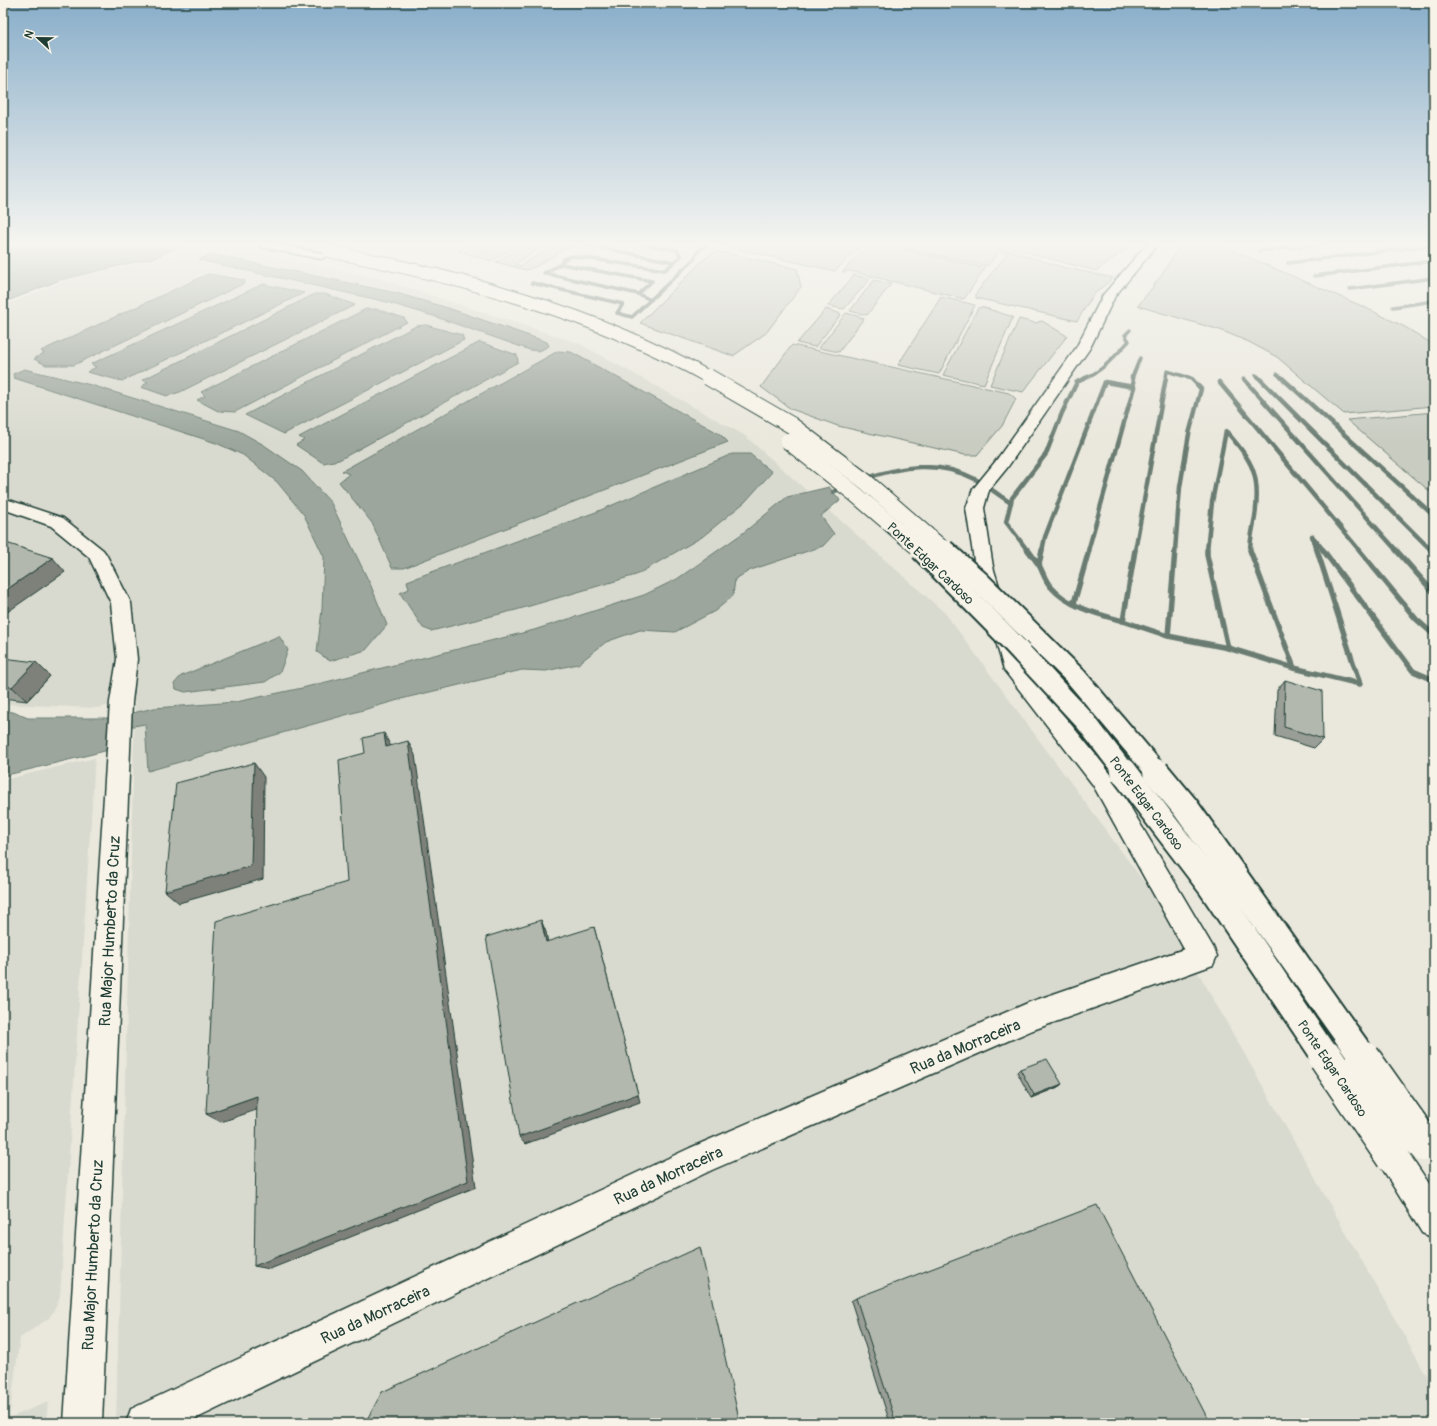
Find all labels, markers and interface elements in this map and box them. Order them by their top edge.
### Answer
north arrow [18,18,58,58]
text: N [22,28,37,40]
street label: Ponte Edgar Cardoso [883,519,977,608]
street label: Ponte Edgar Cardoso [1106,754,1187,854]
street label: Rua Major Humberto da Cruz [95,835,125,1027]
street label: Rua da Morraceira [907,1015,1024,1079]
street label: Ponte Edgar Cardoso [1294,1017,1370,1120]
street label: Rua da Morraceira [611,1142,726,1210]
street label: Rua Major Humberto da Cruz [78,1159,108,1351]
street label: Rua da Morraceira [318,1281,433,1349]

